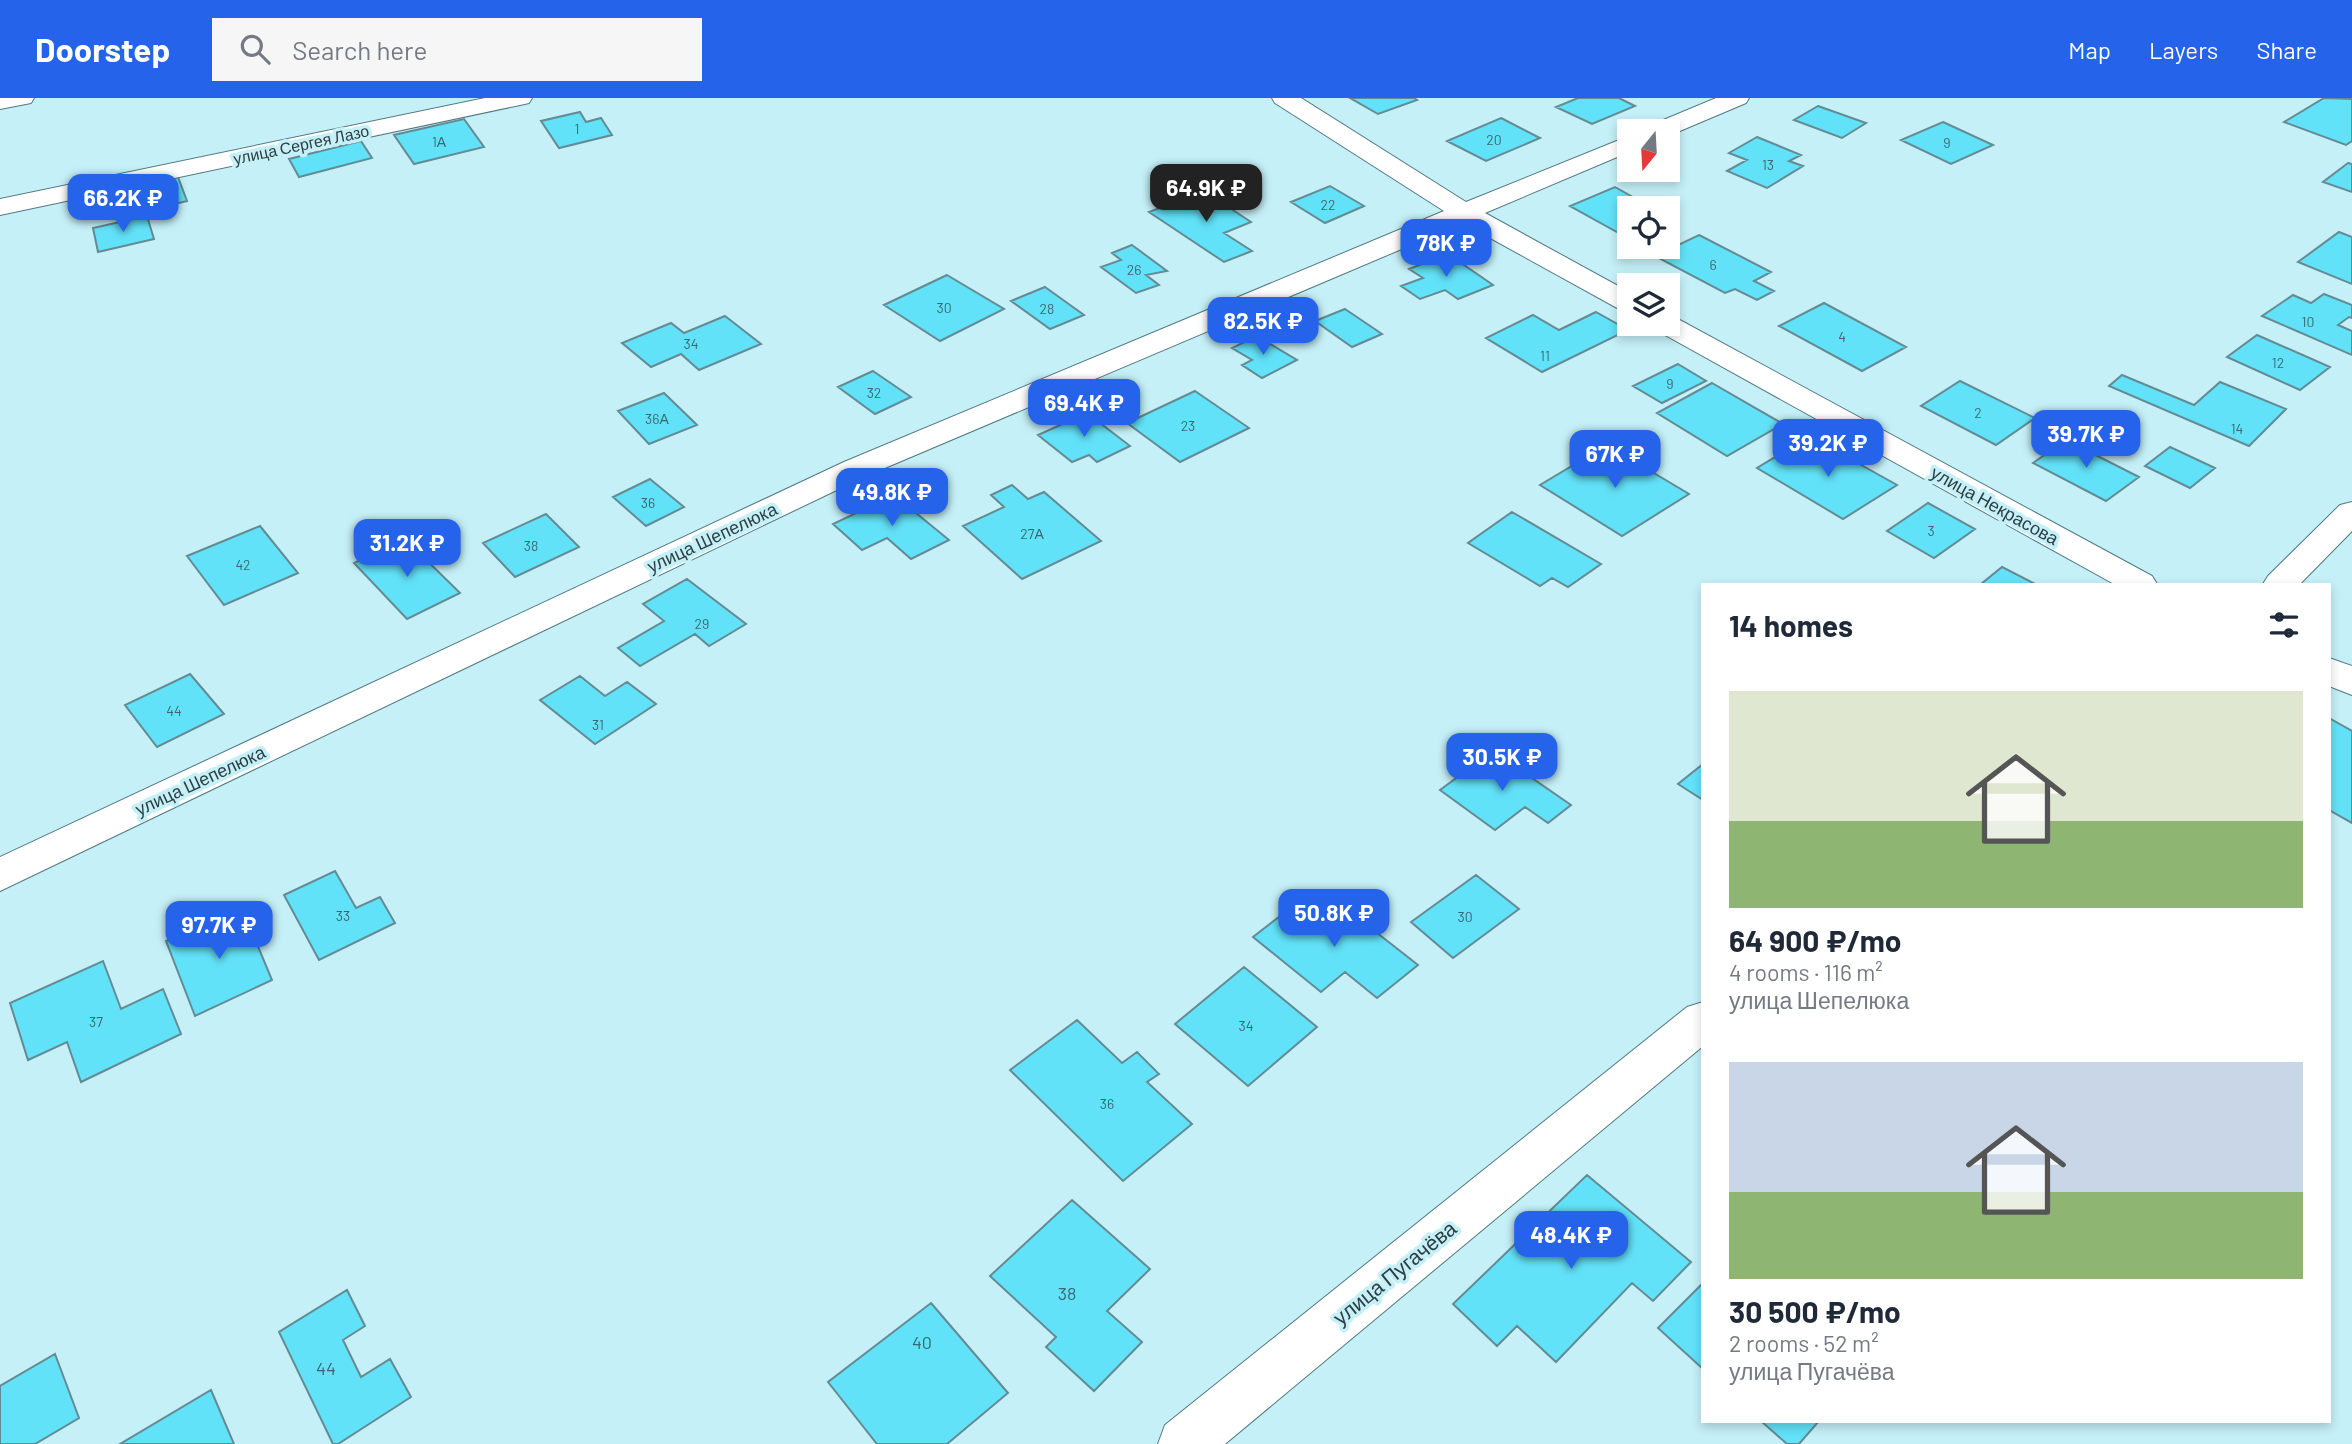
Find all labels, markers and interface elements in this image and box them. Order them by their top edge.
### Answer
search box [212,18,702,81]
text: Doorstep [35,29,170,69]
icon: search [236,30,274,68]
text: Search here [292,34,427,65]
text: Map [2068,35,2111,64]
text: Layers [2149,35,2218,64]
text: Share [2256,35,2317,64]
north arrow [1617,119,1680,182]
map controls [1617,119,1680,336]
street label: улица Сергея Лазо [232,120,371,168]
house number: 1 [575,120,579,137]
house number: 20 [1486,131,1502,148]
house number: 1А [432,133,447,150]
house number: 9 [1943,134,1951,151]
house number: 13 [1762,156,1774,173]
pin: 64.9K ₽ [1141,164,1271,224]
text: 64.9K ₽ [1166,173,1246,201]
pin: 66.2K ₽ [58,174,188,234]
text: 66.2K ₽ [84,183,162,211]
house number: 22 [1320,196,1336,213]
button: locate [1617,196,1680,259]
pin: 78K ₽ [1397,220,1495,279]
text: 78K ₽ [1417,228,1475,256]
house number: 6 [1709,256,1717,273]
house number: 26 [1127,261,1141,278]
button: layers [1617,273,1680,336]
pin: 82.5K ₽ [1198,298,1328,357]
house number: 30 [936,299,952,316]
house number: 28 [1040,300,1054,317]
text: 82.5K ₽ [1223,306,1303,334]
house number: 10 [2302,313,2314,330]
house number: 4 [1838,328,1846,345]
house number: 34 [684,335,698,352]
house number: 11 [1540,347,1550,364]
house number: 12 [2272,354,2284,371]
house number: 9 [1666,375,1674,392]
pin: 69.4K ₽ [1019,380,1149,439]
house number: 32 [867,384,881,401]
text: 69.4K ₽ [1044,388,1124,416]
house number: 2 [1974,404,1982,421]
house number: 36А [645,410,670,427]
pin: 39.7K ₽ [2021,410,2151,470]
house number: 23 [1181,417,1195,434]
text: 39.7K ₽ [2047,419,2125,447]
pin: 39.2K ₽ [1763,420,1893,479]
house number: 14 [2231,420,2243,437]
text: 39.2K ₽ [1789,428,1867,456]
pin: 67K ₽ [1566,430,1664,490]
text: 67K ₽ [1586,439,1644,467]
street label: улица Некрасова [1927,461,2064,550]
pin: 49.8K ₽ [827,468,957,528]
text: 49.8K ₽ [852,477,932,505]
house number: 36 [641,494,655,511]
street label: улица Шепелюка [643,497,781,577]
pin: 31.2K ₽ [342,519,472,579]
house number: 3 [1927,522,1935,539]
house number: 27А [1020,525,1044,542]
text: 31.2K ₽ [370,528,444,556]
house number: 38 [524,537,538,554]
house number: 42 [235,556,251,573]
icon: filters [2265,606,2303,644]
text: 14 homes [1729,607,1853,643]
house number: 29 [695,615,709,632]
house number: 44 [166,702,182,719]
house number: 31 [592,716,604,733]
pin: 30.5K ₽ [1437,734,1567,793]
icon: home [1953,736,2079,862]
street label: улица Шепелюка [131,740,269,820]
text: 30.5K ₽ [1462,742,1542,770]
pin: 50.8K ₽ [1269,890,1399,949]
text: 50.8K ₽ [1294,898,1374,926]
pin: 97.7K ₽ [154,902,284,961]
house number: 33 [336,907,350,924]
house number: 30 [1457,908,1473,925]
text: 97.7K ₽ [182,910,256,938]
text: 64 900 ₽/mo [1729,922,1901,958]
text: 4 rooms · 116 m² [1729,958,1883,986]
text: улица Шепелюка [1729,986,1909,1014]
house number: 37 [89,1013,103,1030]
house number: 34 [1239,1017,1253,1034]
house number: 36 [1100,1095,1114,1112]
icon: home [1953,1107,2079,1233]
pin: 48.4K ₽ [1506,1212,1636,1271]
street label: улица Пугачёва [1327,1215,1461,1329]
text: 48.4K ₽ [1530,1220,1612,1248]
house number: 38 [1058,1282,1076,1304]
text: 30 500 ₽/mo [1729,1293,1901,1329]
text: 2 rooms · 52 m² [1729,1329,1879,1357]
house number: 40 [912,1331,932,1353]
house number: 44 [316,1357,336,1379]
text: улица Пугачёва [1729,1357,1895,1385]

